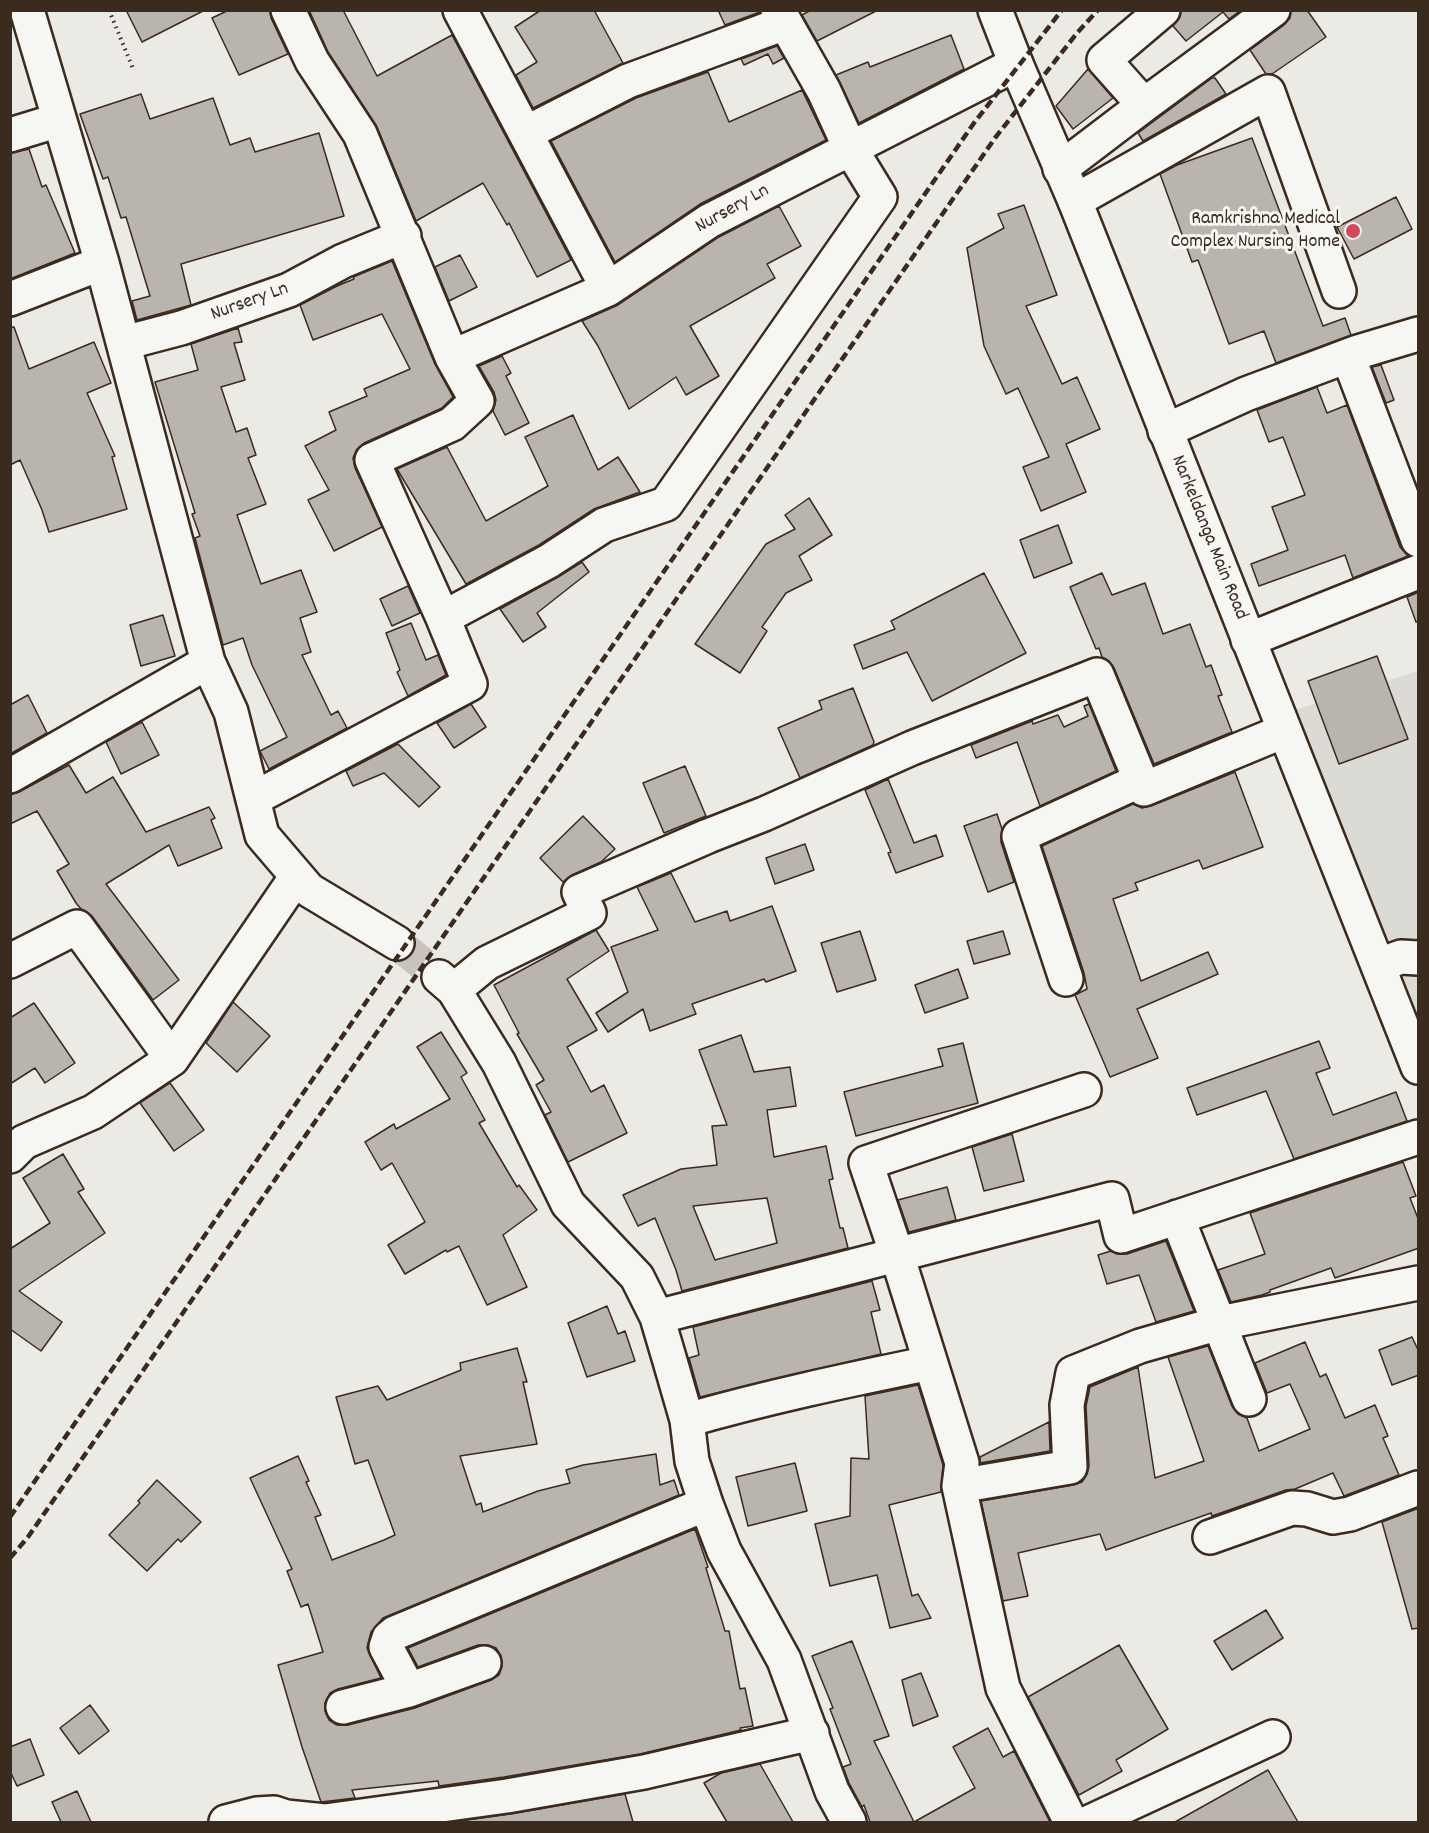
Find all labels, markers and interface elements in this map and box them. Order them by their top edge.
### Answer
street label: Nursery Ln [692,180,774,240]
place label: Ramkrishna Medical Complex Nursing Home [1170,208,1340,255]
marker: Ramkrishna Medical Complex Nursing Home [1344,222,1362,240]
street label: Nursery Ln [208,278,292,328]
street label: Narkeldanga Main Road [1164,452,1252,624]

